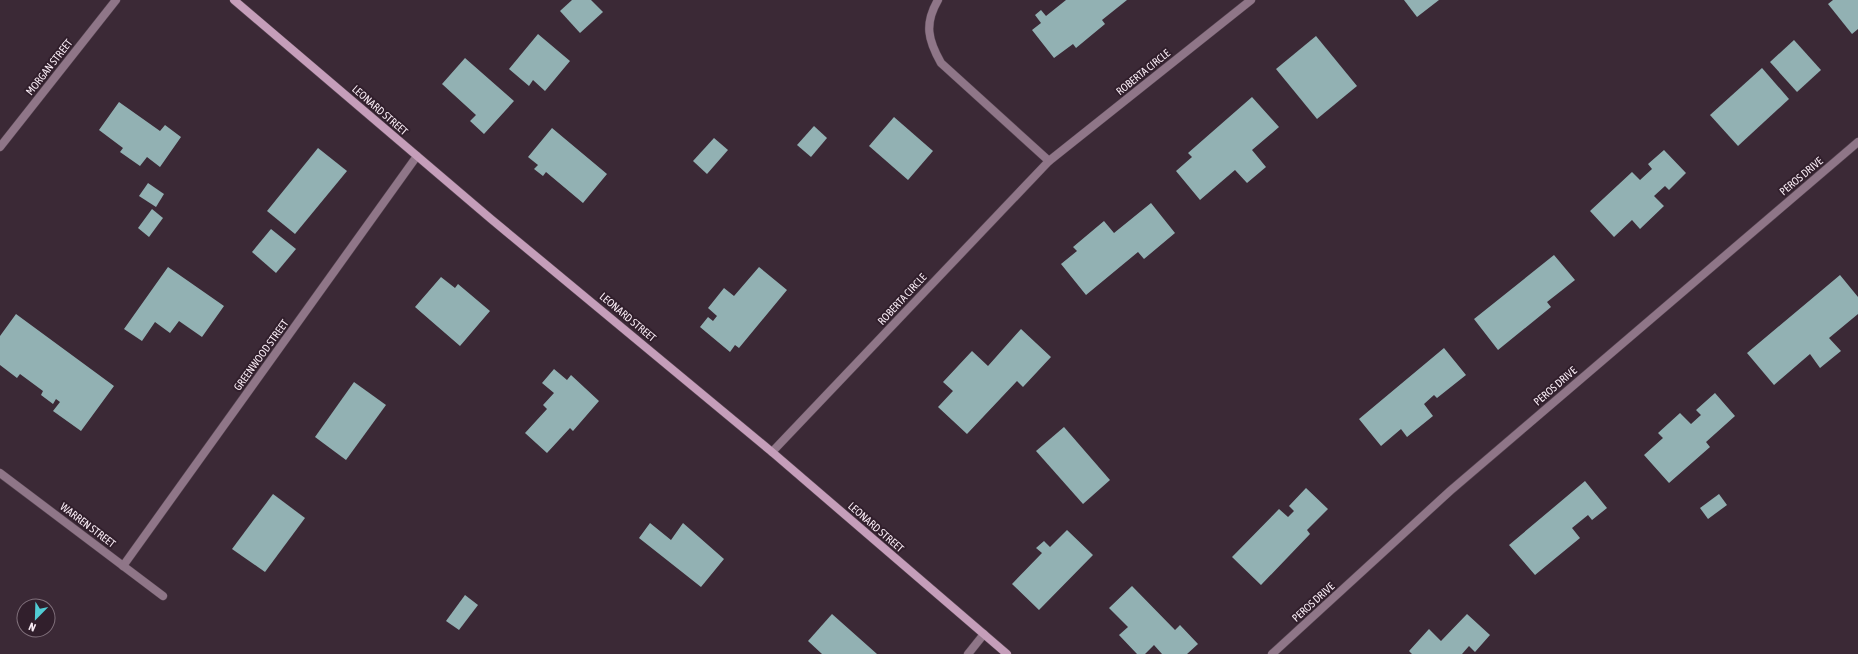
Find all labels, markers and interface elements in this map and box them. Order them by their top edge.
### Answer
street label: MORGAN STREET [23,37,75,97]
street label: ROBERTA CIRCLE [1114,47,1172,97]
street label: LEONARD STREET [350,83,410,137]
street label: PEROS DRIVE [1777,154,1825,197]
street label: ROBERTA CIRCLE [875,271,929,327]
street label: LEONARD STREET [597,290,659,344]
street label: GREENWOOD STREET [231,317,291,393]
street label: PEROS DRIVE [1531,364,1579,408]
street label: WARREN STREET [58,500,118,550]
street label: LEONARD STREET [846,500,906,554]
street label: PEROS DRIVE [1289,580,1337,624]
north arrow [16,598,56,638]
text: N [27,620,37,634]

